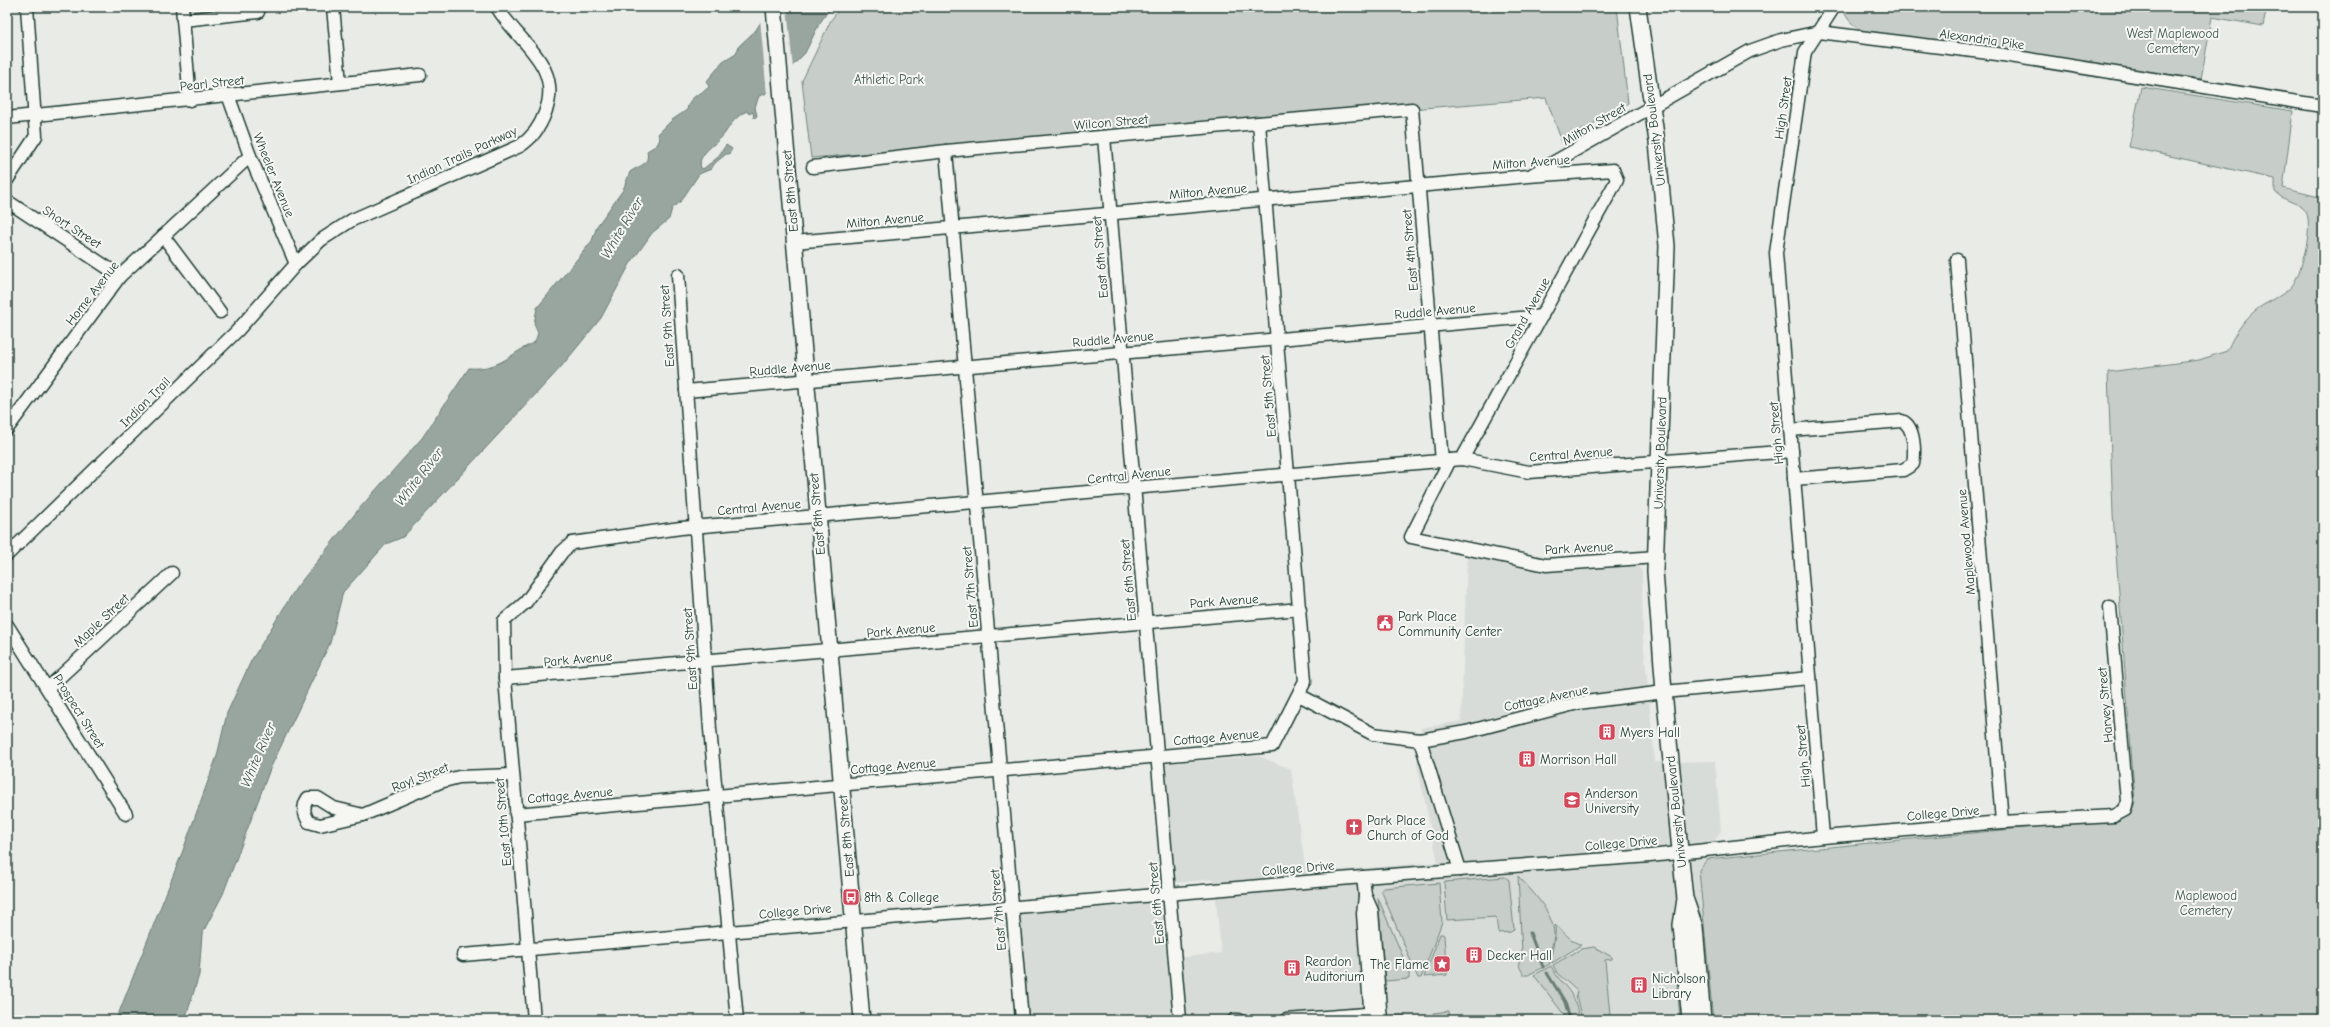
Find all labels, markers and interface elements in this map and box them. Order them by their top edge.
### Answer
street label: Alexandria Pike [1939,26,2026,52]
park label: West Maplewood Cemetery [2127,26,2219,56]
street label: Pearl Street [179,72,246,94]
park label: Athletic Park [854,72,925,87]
street label: University Boulevard [1640,73,1668,187]
street label: High Street [1771,74,1795,140]
street label: Milton Street [1560,99,1630,148]
street label: Wilcon Street [1073,111,1150,133]
street label: Indian Trails Parkway [405,123,519,187]
street label: Wheeler Avenue [250,131,298,220]
street label: East 8th Street [779,148,801,233]
street label: Milton Avenue [1492,152,1571,172]
street label: Milton Avenue [1168,180,1248,202]
water label: White River [597,193,648,262]
street label: Short Street [40,203,105,252]
street label: East 4th Street [1399,207,1421,291]
street label: Milton Avenue [845,209,925,231]
street label: East 6th Street [1089,214,1111,299]
street label: Home Avenue [62,257,122,328]
street label: Grand Avenue [1501,274,1553,351]
street label: East 9th Street [657,283,677,368]
street label: Ruddle Avenue [1394,300,1477,322]
street label: Ruddle Avenue [1072,328,1155,350]
street label: East 5th Street [1257,353,1279,438]
street label: Ruddle Avenue [749,357,832,379]
street label: Indian Trail [117,374,173,430]
street label: University Boulevard [1651,396,1669,510]
street label: High Street [1766,400,1786,465]
water label: White River [391,444,448,509]
street label: Central Avenue [1529,444,1614,464]
street label: Central Avenue [1087,463,1172,487]
street label: East 8th Street [806,471,828,556]
street label: Maplewood Avenue [1954,488,1978,595]
street label: Central Avenue [717,496,802,518]
street label: East 6th Street [1117,537,1139,622]
street label: Park Avenue [1544,539,1614,557]
street label: East 7th Street [959,544,981,628]
street label: Maple Street [70,590,133,650]
street label: Park Avenue [1189,591,1259,611]
street label: East 9th Street [680,606,700,691]
place label: Park Place Community Center [1398,609,1503,639]
public building icon: Park Place Community Center [1375,613,1395,633]
street label: Park Avenue [866,619,936,640]
street label: Park Avenue [543,648,613,669]
street label: Harvey Street [2094,665,2116,743]
street label: Prospect Street [50,671,108,752]
street label: Cottage Avenue [1502,682,1590,714]
water label: White River [237,719,280,790]
building icon: Myers Hall [1597,722,1617,742]
street label: High Street [1793,723,1813,788]
place label: Myers Hall [1620,725,1680,740]
street label: Cottage Avenue [1173,726,1260,748]
building icon: Morrison Hall [1517,749,1537,769]
place label: Morrison Hall [1540,752,1617,767]
street label: Cottage Avenue [850,755,937,777]
street label: University Boulevard [1663,755,1689,869]
street label: Rayl Street [389,759,452,795]
street label: East 10th Street [492,776,514,867]
street label: Cottage Avenue [527,784,614,806]
place label: Anderson University [1585,786,1639,816]
school or university icon: Anderson University [1562,790,1582,810]
street label: East 8th Street [835,793,857,878]
street label: College Drive [1906,802,1980,824]
place label: Park Place Church of God [1367,813,1449,843]
church icon: Park Place Church of God [1344,817,1364,837]
street label: College Drive [1584,832,1658,854]
street label: College Drive [1261,857,1335,879]
street label: East 6th Street [1145,860,1167,945]
street label: East 7th Street [987,867,1009,951]
bus stop icon: 8th & College [841,887,861,907]
park label: Maplewood Cemetery [2175,888,2237,918]
place label: 8th & College [864,890,939,905]
street label: College Drive [758,900,832,922]
building icon: Decker Hall [1464,945,1484,965]
place label: Decker Hall [1487,948,1552,963]
place label: Reardon Auditorium [1305,954,1365,984]
place icon: The Flame [1432,954,1452,974]
place label: The Flame [1370,957,1429,972]
building icon: Reardon Auditorium [1282,958,1302,978]
place label: Nicholson Library [1652,971,1706,1001]
building icon: Nicholson Library [1629,975,1649,995]

